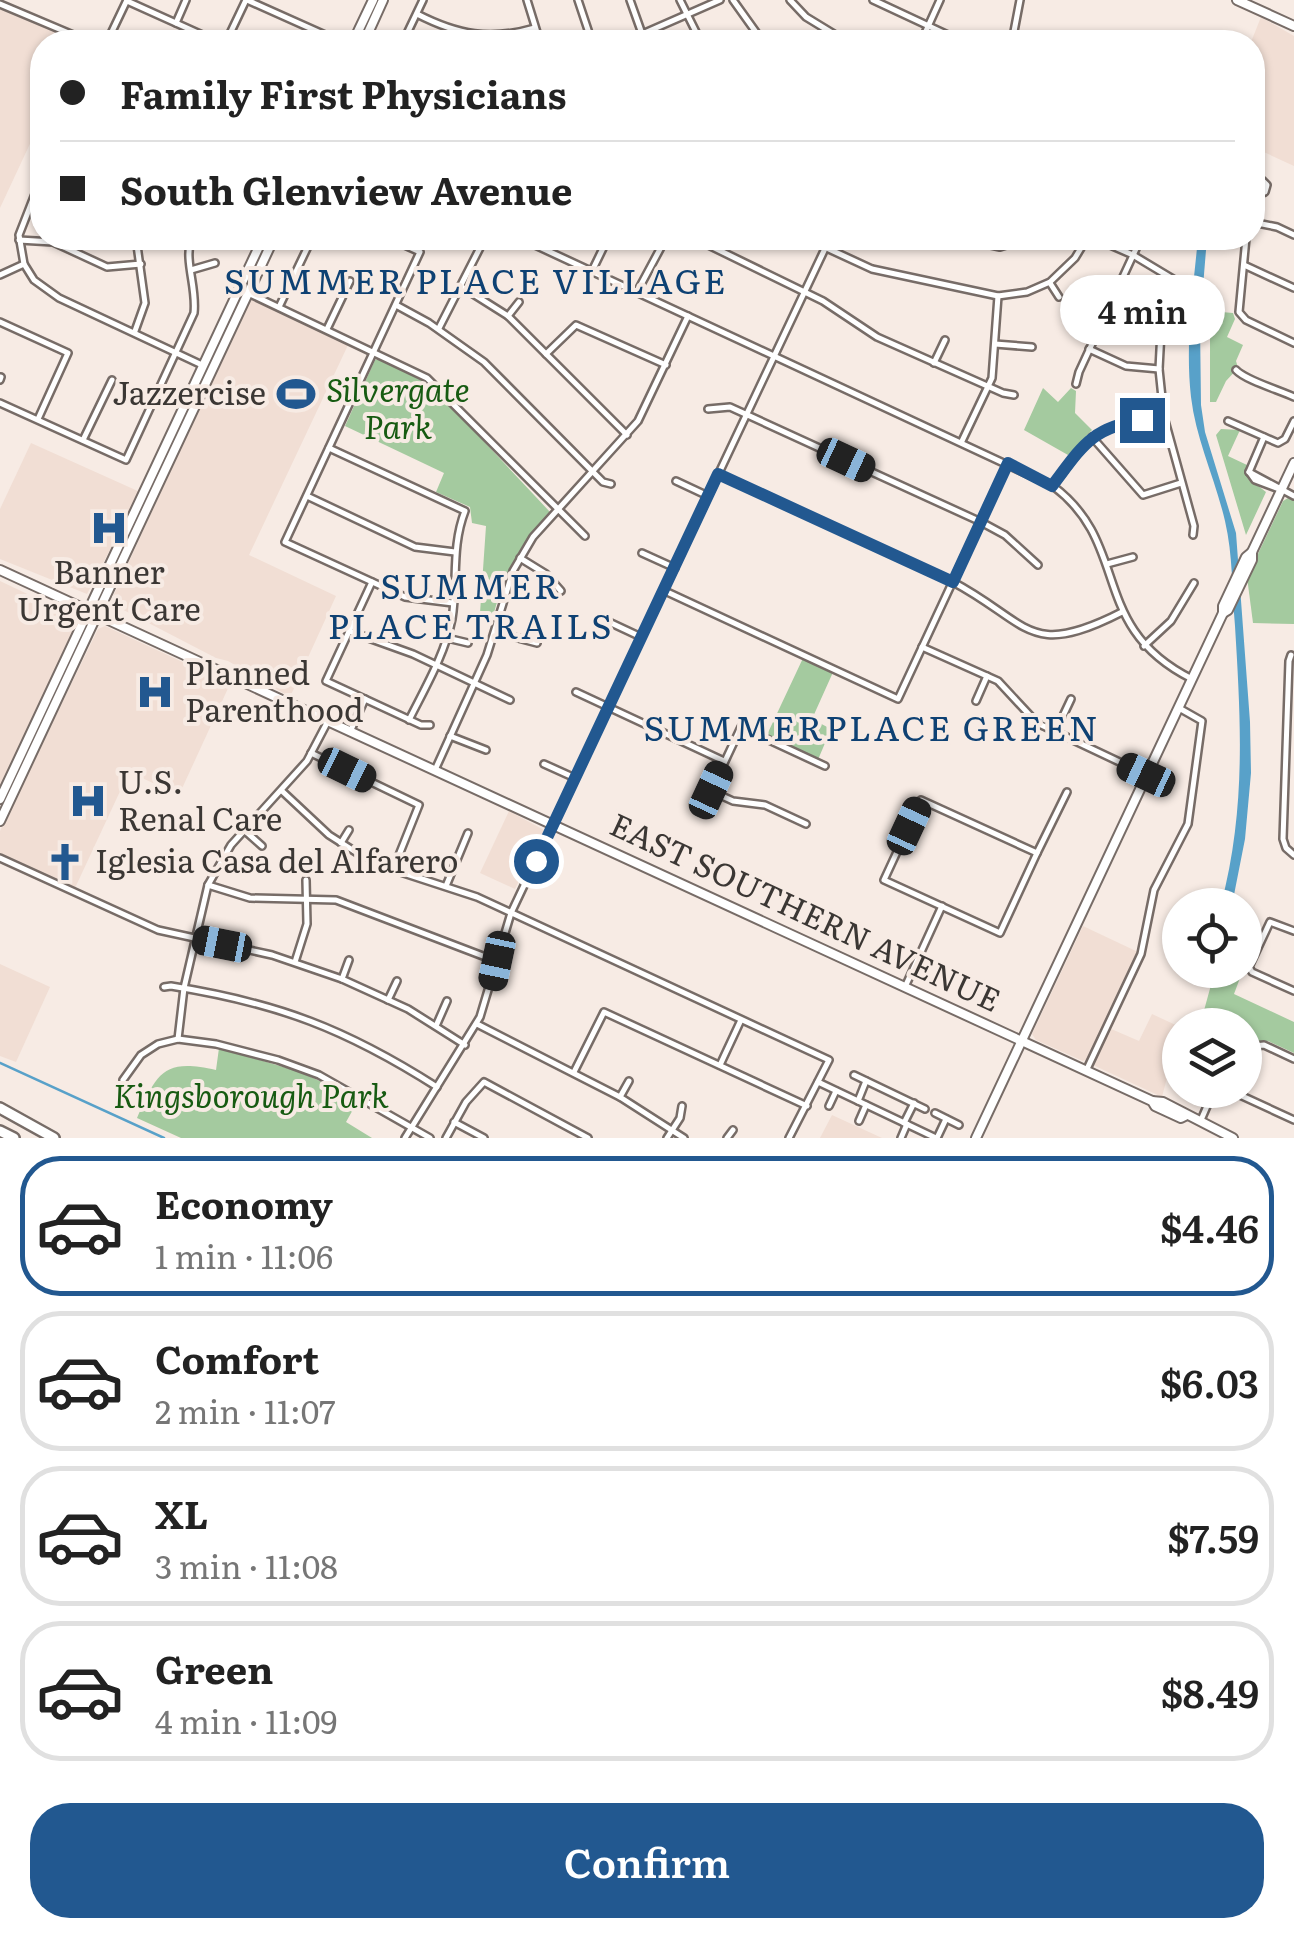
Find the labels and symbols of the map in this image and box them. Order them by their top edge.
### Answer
district label: SUMMER PLACE VILLAGE [224,253,728,305]
callout: 4 min [1060,275,1224,345]
park label: Silvergate Park [326,364,470,449]
place label: Jazzercise [112,367,266,415]
sports icon: Jazzercise [275,373,317,415]
route end [1120,398,1165,443]
car [812,434,880,486]
hospital icon: Banner Urgent Care [88,507,130,549]
place label: Banner Urgent Care [17,546,201,631]
district label: SUMMER PLACE TRAILS [328,558,614,650]
place label: Planned Parenthood [185,647,364,732]
hospital icon: Planned Parenthood [134,671,176,713]
district label: SUMMERPLACE GREEN [644,700,1100,752]
car [313,743,381,797]
car [1112,749,1180,801]
place label: U.S. Renal Care [118,756,282,841]
car [685,756,737,824]
hospital icon: U.S. Renal Care [67,780,109,822]
car [883,792,935,860]
street label: EAST SOUTHERN AVENUE [603,799,1009,1022]
place label: Iglesia Casa del Alfarero [95,835,458,883]
route start [514,839,559,884]
church icon: Iglesia Casa del Alfarero [44,841,86,883]
car [190,924,254,964]
car [476,929,518,993]
park label: Kingsborough Park [113,1070,389,1118]

